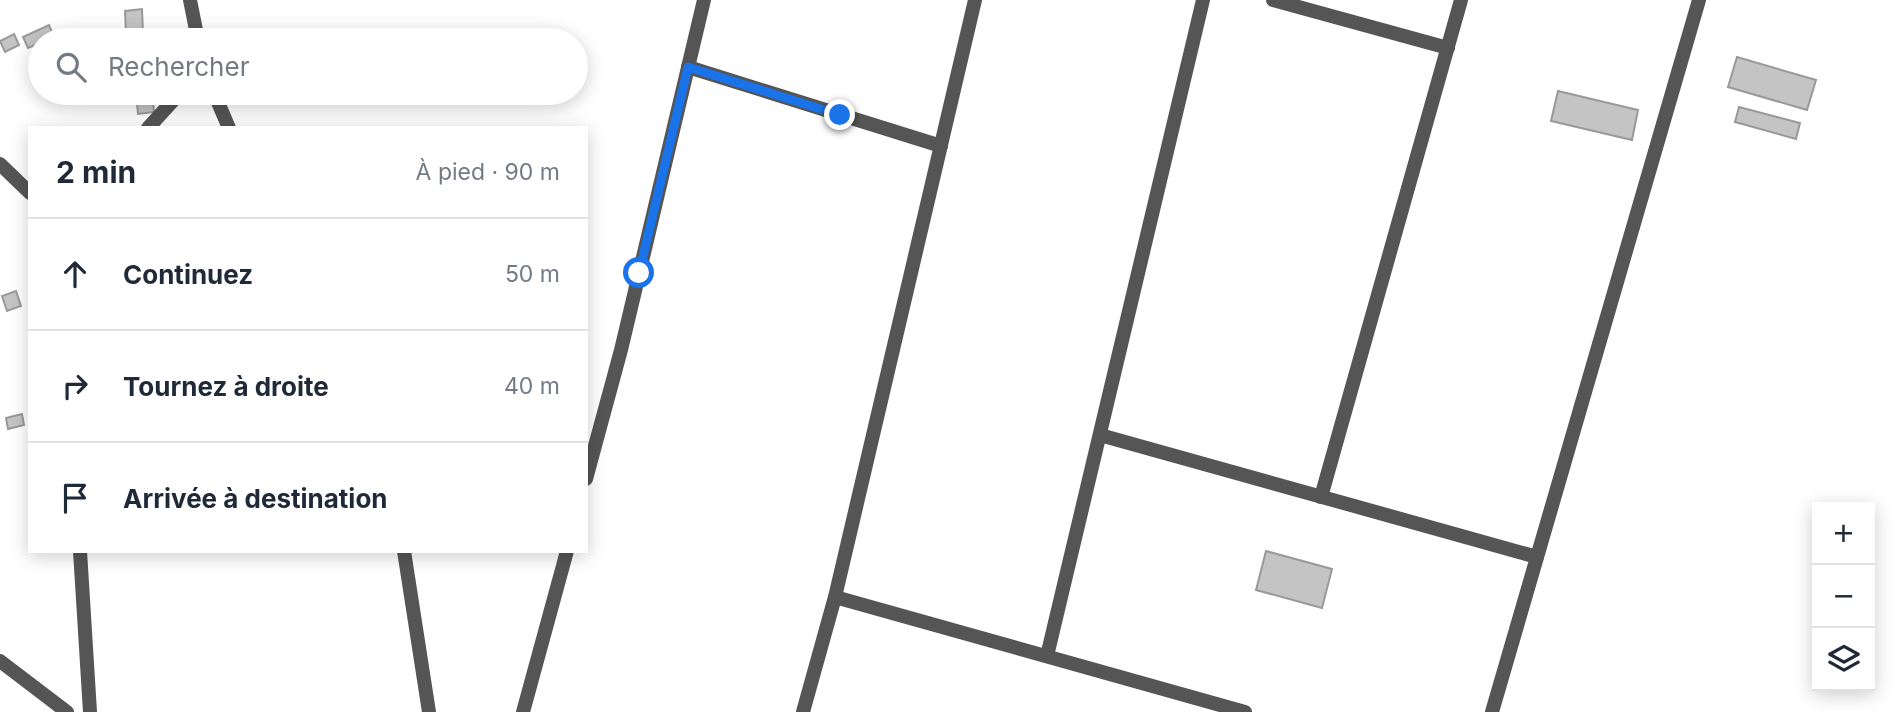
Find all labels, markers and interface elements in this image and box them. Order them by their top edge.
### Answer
search box [28,28,588,105]
icon: search [52,48,90,86]
text: Rechercher [108,51,249,82]
route end [824,99,855,130]
text: 2 min [56,154,136,190]
text: À pied · 90 m [416,158,560,186]
icon: ahead [56,255,94,293]
route start [623,257,654,288]
text: Continuez [123,259,253,290]
text: 50 m [505,260,560,288]
icon: right [56,367,94,405]
text: Tournez à droite [123,371,329,402]
text: 40 m [504,372,560,400]
icon: arrive [56,479,94,517]
text: Arrivée à destination [123,483,388,514]
map controls [1812,502,1875,691]
button: + [1812,502,1875,565]
button: − [1812,565,1875,628]
button: layers [1812,628,1875,691]

